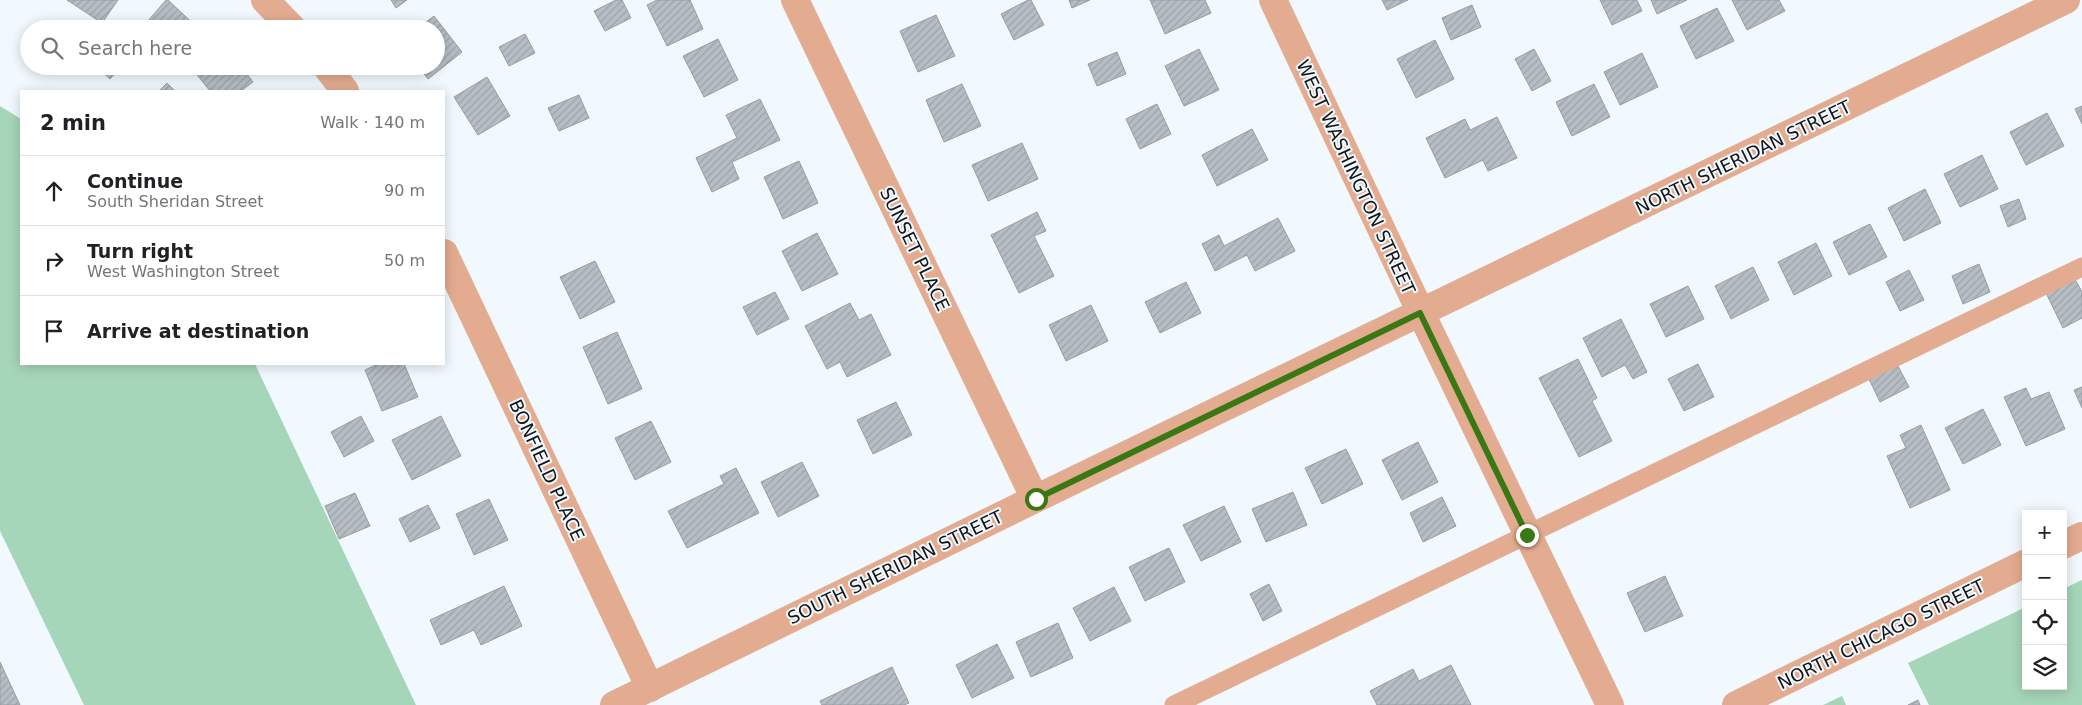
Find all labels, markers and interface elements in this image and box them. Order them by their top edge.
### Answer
search box [20,20,445,75]
icon: search [38,34,66,62]
text: Search here [78,37,192,59]
street label: WEST WASHINGTON STREET [1292,56,1420,299]
street label: NORTH SHERIDAN STREET [1632,95,1855,218]
text: 2 min [40,111,106,135]
text: Walk · 140 m [320,113,425,132]
text: Continue [87,170,183,192]
icon: ahead [40,177,68,205]
text: 90 m [384,181,425,200]
street label: SUNSET PLACE [876,184,954,314]
text: South Sheridan Street [87,192,264,211]
text: Turn right [87,240,193,262]
icon: right [40,247,68,275]
text: 50 m [384,251,425,270]
text: West Washington Street [87,262,279,281]
icon: arrive [40,317,68,345]
text: Arrive at destination [87,320,309,342]
street label: BONFIELD PLACE [505,396,589,544]
route start [1025,488,1048,511]
street label: SOUTH SHERIDAN STREET [784,505,1007,628]
map controls [2022,510,2067,690]
button: + [2022,510,2067,555]
route end [1516,524,1539,547]
button: − [2022,555,2067,600]
street label: NORTH CHICAGO STREET [1774,574,1989,693]
button: locate [2022,600,2067,645]
button: layers [2022,645,2067,690]

